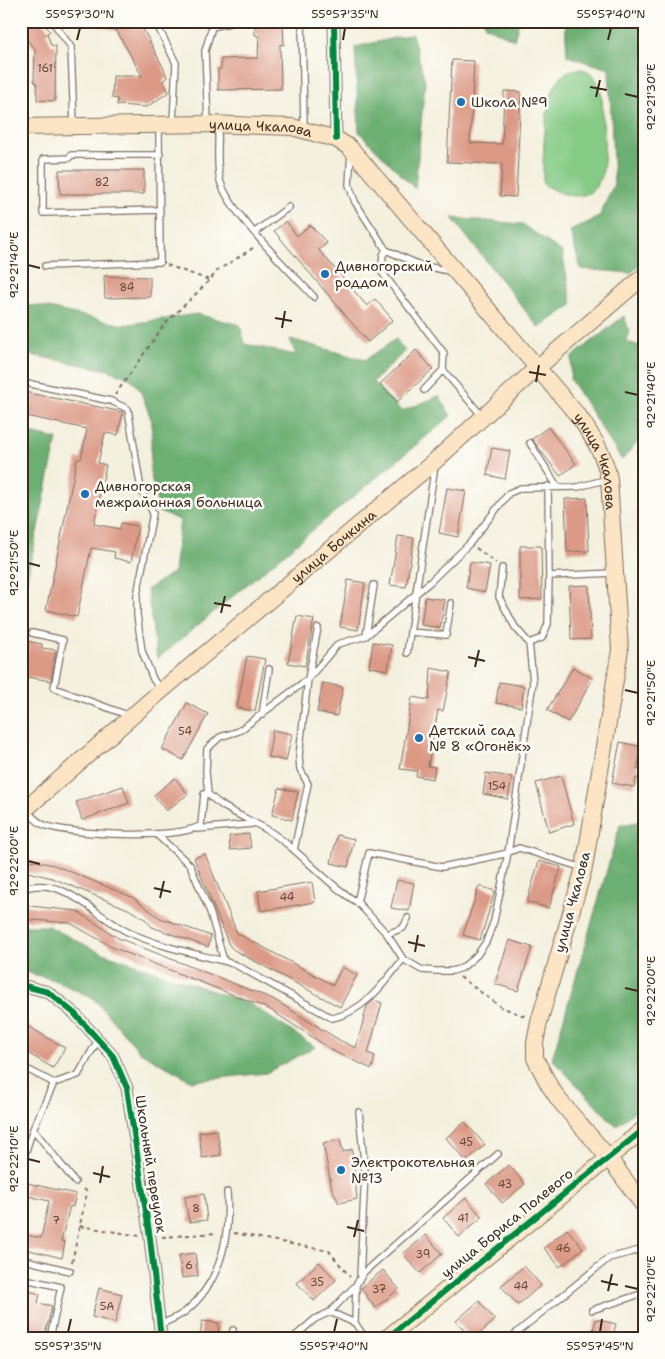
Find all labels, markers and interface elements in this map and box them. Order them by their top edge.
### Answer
text: 55°57'30"N [46,6,114,22]
text: 55°57'35"N [311,6,379,22]
text: 55°57'40"N [577,6,645,22]
house number: 161 [37,61,53,76]
text: 92°21'30"E [643,63,659,131]
place label: Школа №9 [471,93,548,111]
marker: Школа №9 [455,96,467,108]
street label: улица Чкалова [209,115,315,141]
house number: 82 [95,175,109,190]
text: 92°21'40"E [6,232,22,299]
place label: Дивногорский роддом [335,257,433,291]
marker: Дивногорский роддом [319,268,331,280]
house number: 84 [120,280,135,295]
text: 92°21'40"E [643,362,659,429]
street label: улица Чкалова [570,408,620,511]
place label: Дивногорская межрайонная больница [95,477,263,511]
marker: Дивногорская межрайонная больница [79,488,91,500]
street label: улица Бочкина [287,505,380,587]
text: 92°21'50"E [6,530,22,596]
text: 92°21'50"E [643,660,659,726]
place label: Детский сад № 8 «Огонёк» [429,721,531,755]
house number: 54 [178,724,192,739]
marker: Детский сад № 8 «Огонёк» [413,732,425,744]
house number: 154 [488,779,507,794]
text: 92°22'00"E [6,826,22,896]
street label: улица Чкалова [550,849,594,954]
house number: 44 [279,890,295,905]
text: 92°22'00"E [643,956,659,1026]
street label: Школьный переулок [131,1094,171,1235]
text: 92°22'10"E [6,1125,22,1193]
house number: 45 [459,1135,473,1150]
place label: Электрокотельная №13 [351,1153,475,1187]
marker: Электрокотельная №13 [335,1164,347,1176]
street label: улица Бориса Полевого [437,1164,577,1282]
house number: 43 [498,1177,512,1192]
house number: 8 [192,1201,200,1216]
house number: 41 [457,1211,469,1226]
house number: 7 [52,1213,60,1228]
house number: 46 [555,1241,571,1256]
house number: 39 [416,1247,430,1262]
text: 92°22'10"E [643,1255,659,1323]
house number: 6 [185,1258,193,1273]
house number: 35 [310,1275,324,1290]
house number: 44 [513,1279,529,1294]
house number: 37 [372,1282,387,1297]
house number: 5А [100,1299,114,1314]
text: 55°57'35"N [34,1338,102,1354]
text: 55°57'40"N [300,1338,368,1354]
text: 55°57'45"N [566,1338,634,1354]

